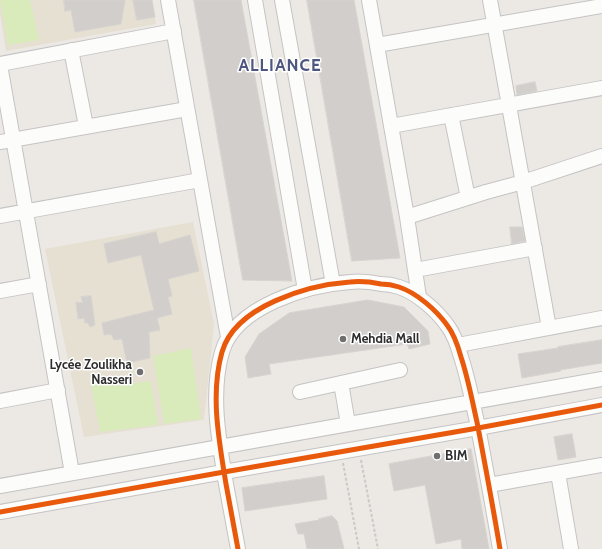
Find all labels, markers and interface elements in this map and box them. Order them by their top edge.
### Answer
district label: ALLIANCE [238,56,322,76]
place label: Mehdia Mall [351,331,420,347]
marker: Mehdia Mall [338,334,348,344]
place label: Lycée Zoulikha Nasseri [49,357,132,388]
marker: Lycée Zoulikha Nasseri [135,367,145,377]
place label: BIM [445,448,468,464]
marker: BIM [432,451,442,461]

